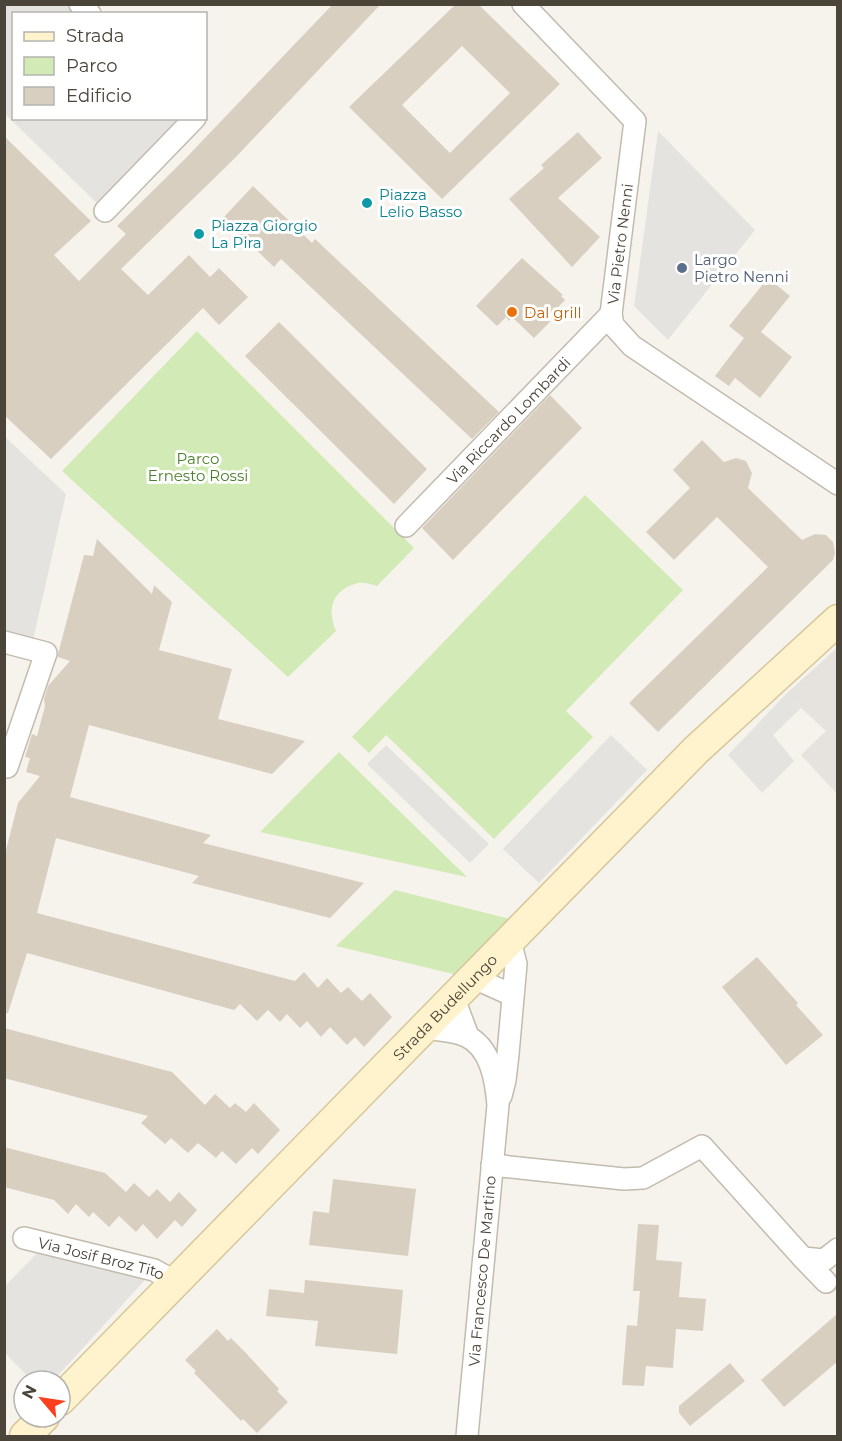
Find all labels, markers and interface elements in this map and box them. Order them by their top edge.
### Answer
legend [12,12,207,120]
text: Strada [66,25,124,47]
text: Parco [66,55,118,77]
text: Edificio [66,85,132,107]
street label: Via Pietro Nenni [603,182,637,306]
place label: Piazza Lelio Basso [379,185,462,221]
marker: Piazza Lelio Basso [360,196,374,210]
place label: Piazza Giorgio La Pira [211,216,317,252]
marker: Piazza Giorgio La Pira [192,227,206,241]
place label: Largo Pietro Nenni [694,250,789,286]
marker: Largo Pietro Nenni [675,261,689,275]
place label: Dal grill [524,303,582,322]
marker: Dal grill [505,305,519,319]
street label: Via Riccardo Lombardi [442,353,574,488]
park label: Parco Ernesto Rossi [148,449,248,485]
street label: Strada Budellungo [388,950,501,1064]
street label: Via Francesco De Martino [464,1175,500,1367]
street label: Via Josif Broz Tito [36,1232,168,1284]
north arrow [12,1369,72,1429]
text: N [18,1382,41,1402]

